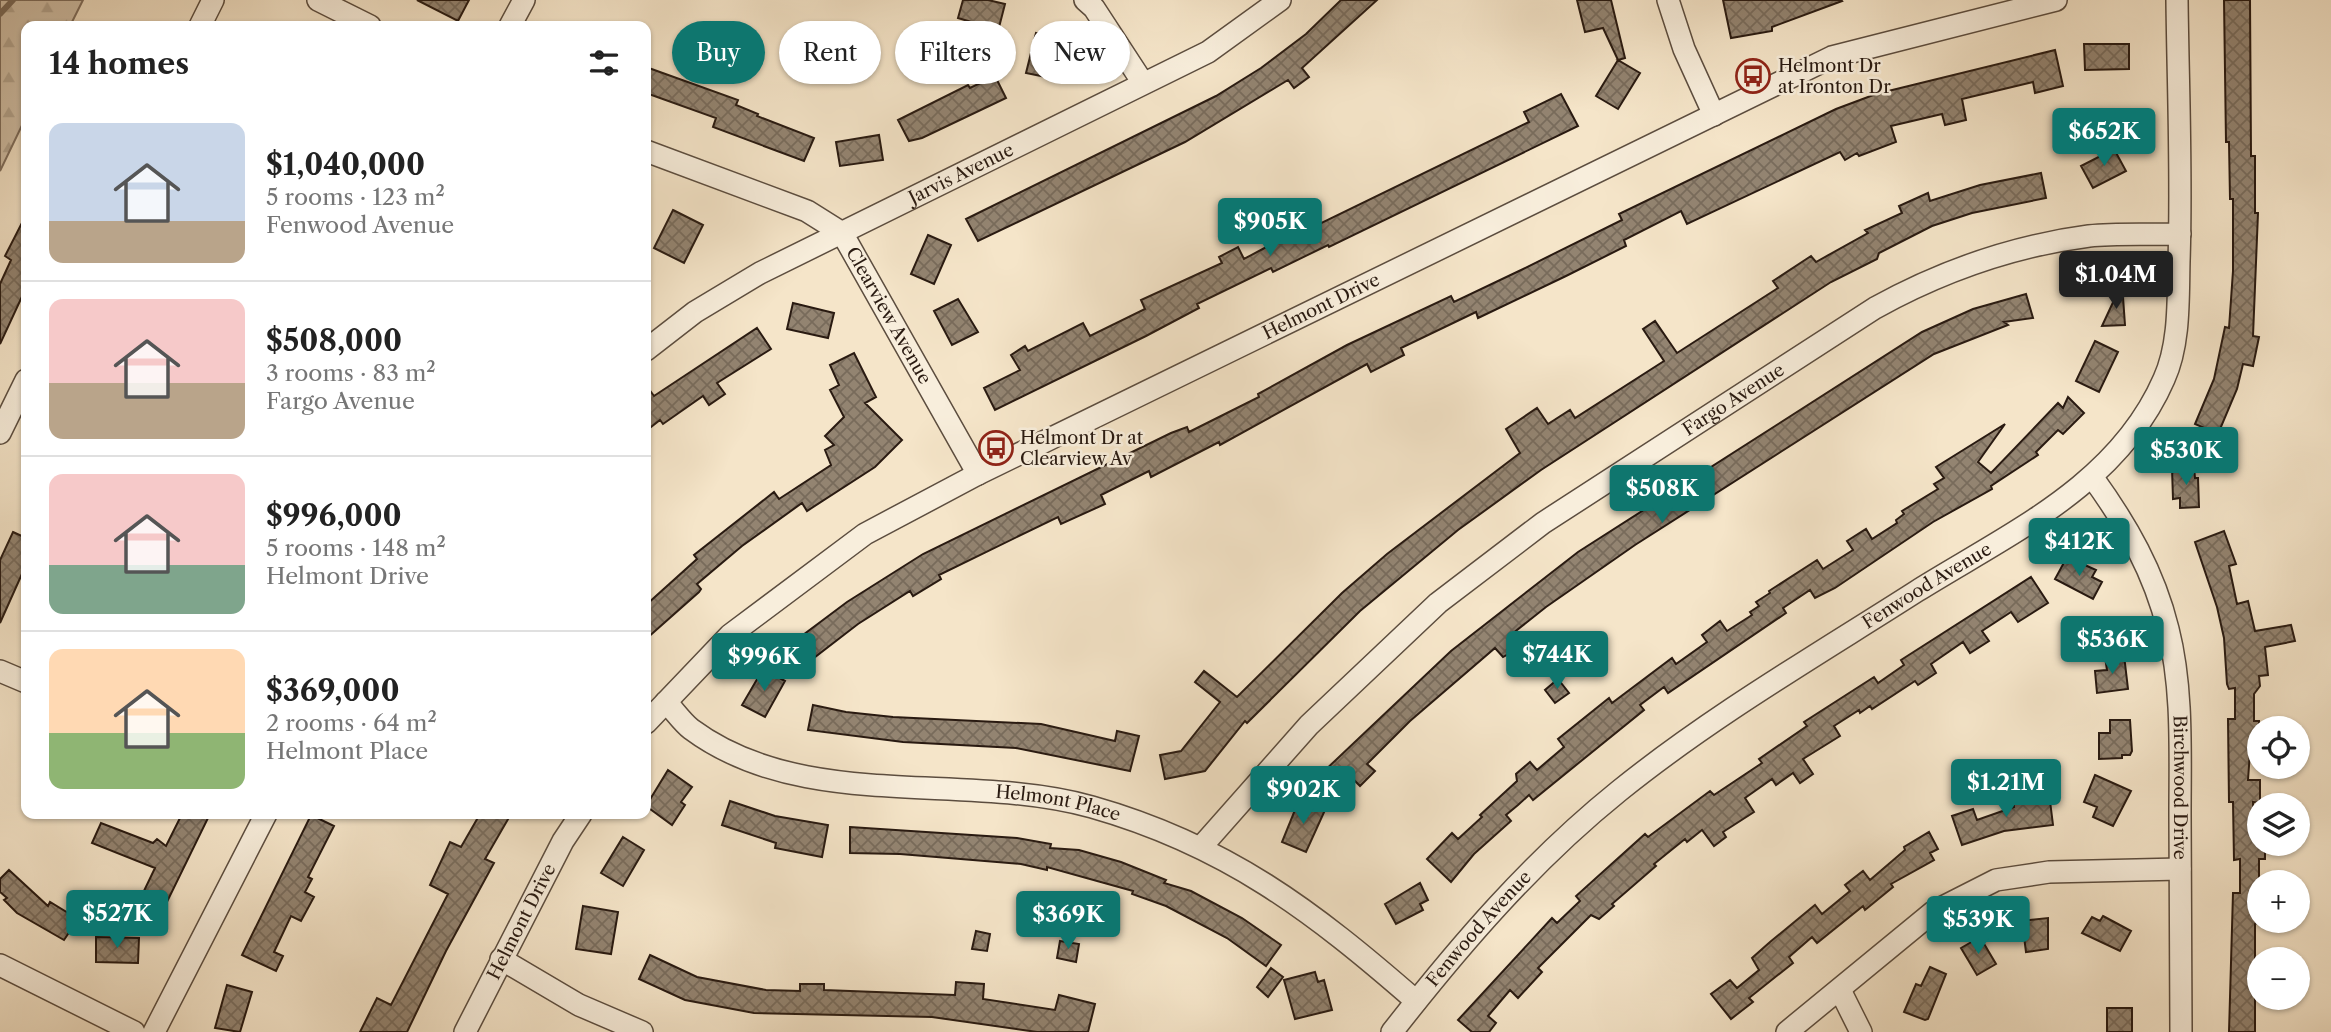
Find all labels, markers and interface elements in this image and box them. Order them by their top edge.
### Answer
chip: Buy [672,21,765,84]
chip: Rent [779,21,881,84]
chip: Filters [895,21,1016,84]
chip: New [1030,21,1130,84]
icon: filters [585,44,623,82]
text: 14 homes [49,45,189,82]
place label: Helmont Dr at Ironton Dr [1778,55,1891,98]
bus stop icon: Helmont Dr at Ironton Dr [1734,57,1772,95]
pin: $652K [2055,108,2153,168]
text: $652K [2068,117,2140,145]
street label: Jarvis Avenue [902,139,1017,210]
text: $1,040,000 [266,146,425,183]
icon: home [105,151,189,235]
text: 5 rooms · 123 m² [266,183,445,211]
pin: $905K [1221,198,1319,258]
text: $905K [1234,207,1306,235]
text: Fenwood Avenue [266,211,454,239]
street label: Clearview Avenue [841,243,936,388]
pin: $1.04M [2059,252,2173,311]
text: $1.04M [2075,260,2157,288]
street label: Helmont Drive [1259,269,1383,344]
text: $508,000 [266,322,402,359]
icon: home [105,327,189,411]
text: 3 rooms · 83 m² [266,359,436,387]
street label: Fargo Avenue [1679,359,1788,441]
text: Fargo Avenue [266,387,415,415]
place label: Helmont Dr at Clearview Av [1020,427,1144,470]
pin: $530K [2137,428,2235,487]
bus stop icon: Helmont Dr at Clearview Av [977,429,1015,467]
text: $530K [2150,436,2222,464]
pin: $508K [1613,466,1711,525]
text: $508K [1626,474,1698,502]
text: $996,000 [266,497,402,534]
icon: home [105,502,189,586]
pin: $412K [2030,518,2128,578]
text: $412K [2045,527,2113,555]
text: 5 rooms · 148 m² [266,534,446,562]
street label: Fenwood Avenue [1858,538,1995,634]
text: Helmont Drive [266,562,429,590]
pin: $536K [2063,616,2161,676]
text: $536K [2077,625,2147,653]
pin: $744K [1508,632,1606,691]
pin: $996K [715,634,813,693]
text: $744K [1522,640,1592,668]
text: $996K [728,642,800,670]
text: $369,000 [266,672,400,709]
icon: home [105,677,189,761]
text: 2 rooms · 64 m² [266,709,437,737]
street label: Birchwood Drive [2168,715,2191,860]
map controls [2247,716,2310,1010]
button: locate [2247,716,2310,779]
text: Helmont Place [266,737,428,765]
pin: $1.21M [1949,760,2063,819]
pin: $902K [1254,766,1352,826]
text: $1.21M [1967,768,2045,796]
text: $902K [1266,775,1340,803]
street label: Helmont Place [995,781,1123,826]
button: layers [2247,793,2310,856]
street label: Helmont Drive [483,860,561,983]
street label: Fenwood Avenue [1422,866,1536,991]
button: + [2247,870,2310,933]
pin: $527K [68,890,166,950]
pin: $369K [1019,892,1117,951]
pin: $539K [1929,897,2027,956]
text: $527K [82,899,152,927]
text: $369K [1032,900,1104,928]
text: $539K [1943,905,2013,933]
button: − [2247,947,2310,1010]

